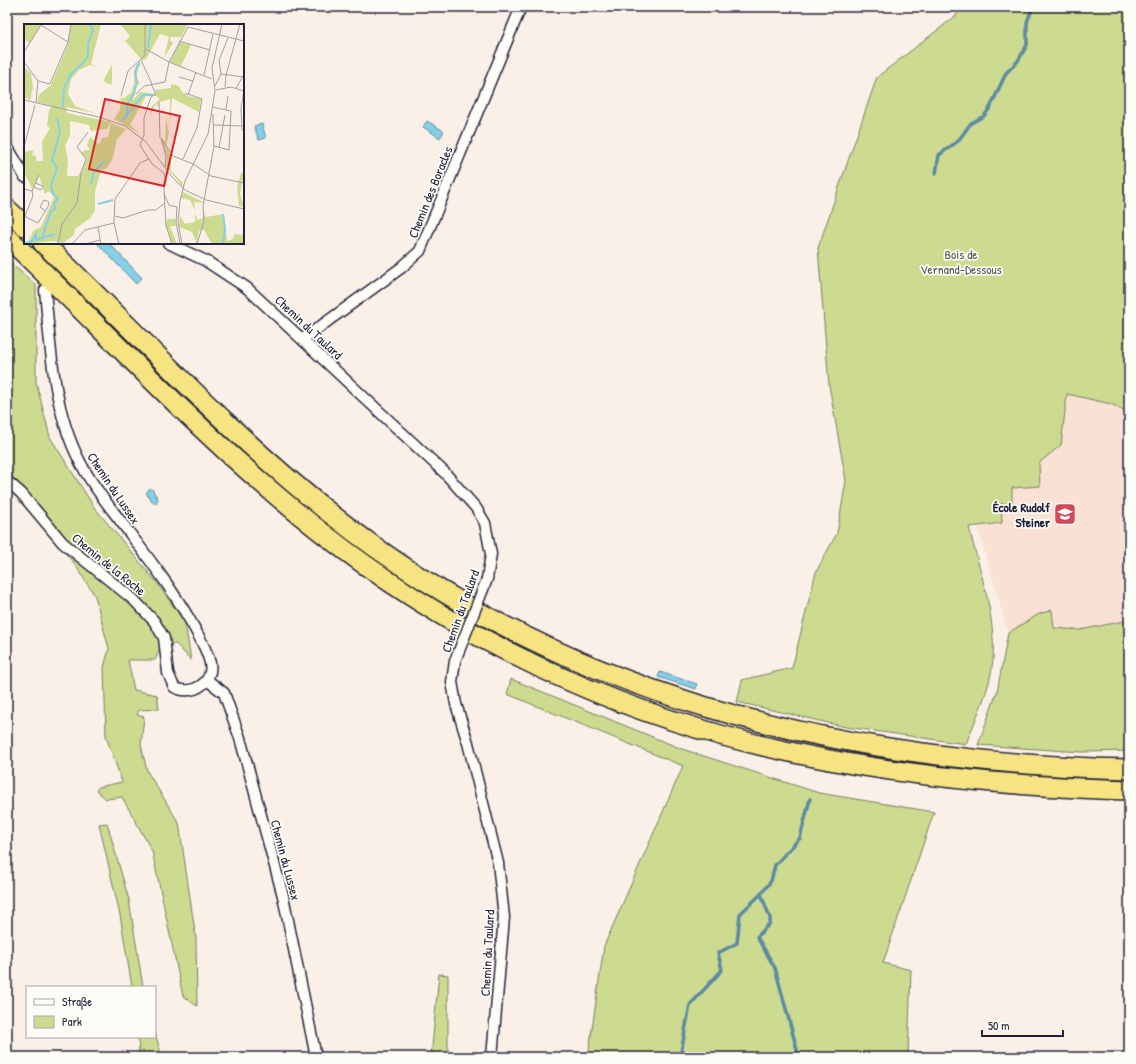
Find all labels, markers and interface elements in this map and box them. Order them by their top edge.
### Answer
inset map [24,24,244,244]
street label: Chemin des Boracles [403,144,457,240]
park label: Bois de Vernand-Dessous [920,245,1002,278]
street label: Chemin du Taulard [271,291,347,363]
street label: Chemin du Lussex [83,449,145,527]
place label: École Rudolf Steiner [993,498,1051,531]
school or university icon: École Rudolf Steiner [1052,501,1078,527]
street label: Chemin de la Roche [68,529,150,599]
street label: Chemin du Taulard [437,567,483,655]
street label: Chemin du Lussex [267,818,305,902]
street label: Chemin du Taulard [476,909,498,997]
legend [26,986,156,1038]
text: Straße [62,993,92,1010]
scale bar [982,1012,1063,1038]
text: Park [62,1013,82,1030]
text: 50 m [988,1017,1009,1034]

